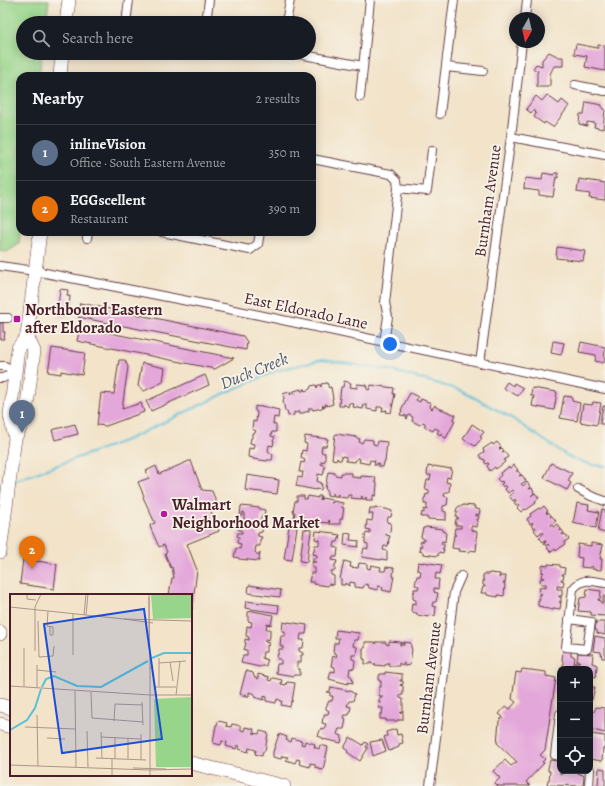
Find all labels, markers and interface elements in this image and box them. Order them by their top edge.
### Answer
north arrow [509,12,545,48]
search box [16,16,316,60]
icon: search [30,27,52,49]
text: Search here [62,28,133,48]
text: Nearby [32,87,83,110]
text: 2 results [256,90,300,107]
text: inlineVision [70,134,146,154]
street label: Burnham Avenue [469,143,507,259]
text: 1 [43,144,47,161]
text: 350 m [269,144,300,161]
text: Office · South Eastern Avenue [70,154,226,171]
text: EGGscellent [70,190,146,210]
text: 2 [42,200,48,217]
text: 390 m [268,200,300,217]
text: Restaurant [70,210,128,227]
street label: East Eldorado Lane [242,287,370,335]
place label: Northbound Eastern after Eldorado [25,299,163,339]
marker: Northbound Eastern after Eldorado [12,314,22,324]
your location [380,334,400,354]
water label: Duck Creek [217,347,292,395]
pin: 1 [9,400,35,433]
place label: Walmart Neighborhood Market [171,494,321,534]
marker: Walmart Neighborhood Market [159,509,169,519]
pin: 2 [19,536,45,569]
inset map [10,594,192,776]
street label: Burnham Avenue [411,620,447,736]
map controls [557,666,593,774]
button: + [557,666,593,702]
button: − [557,702,593,738]
button: locate [557,738,593,774]

